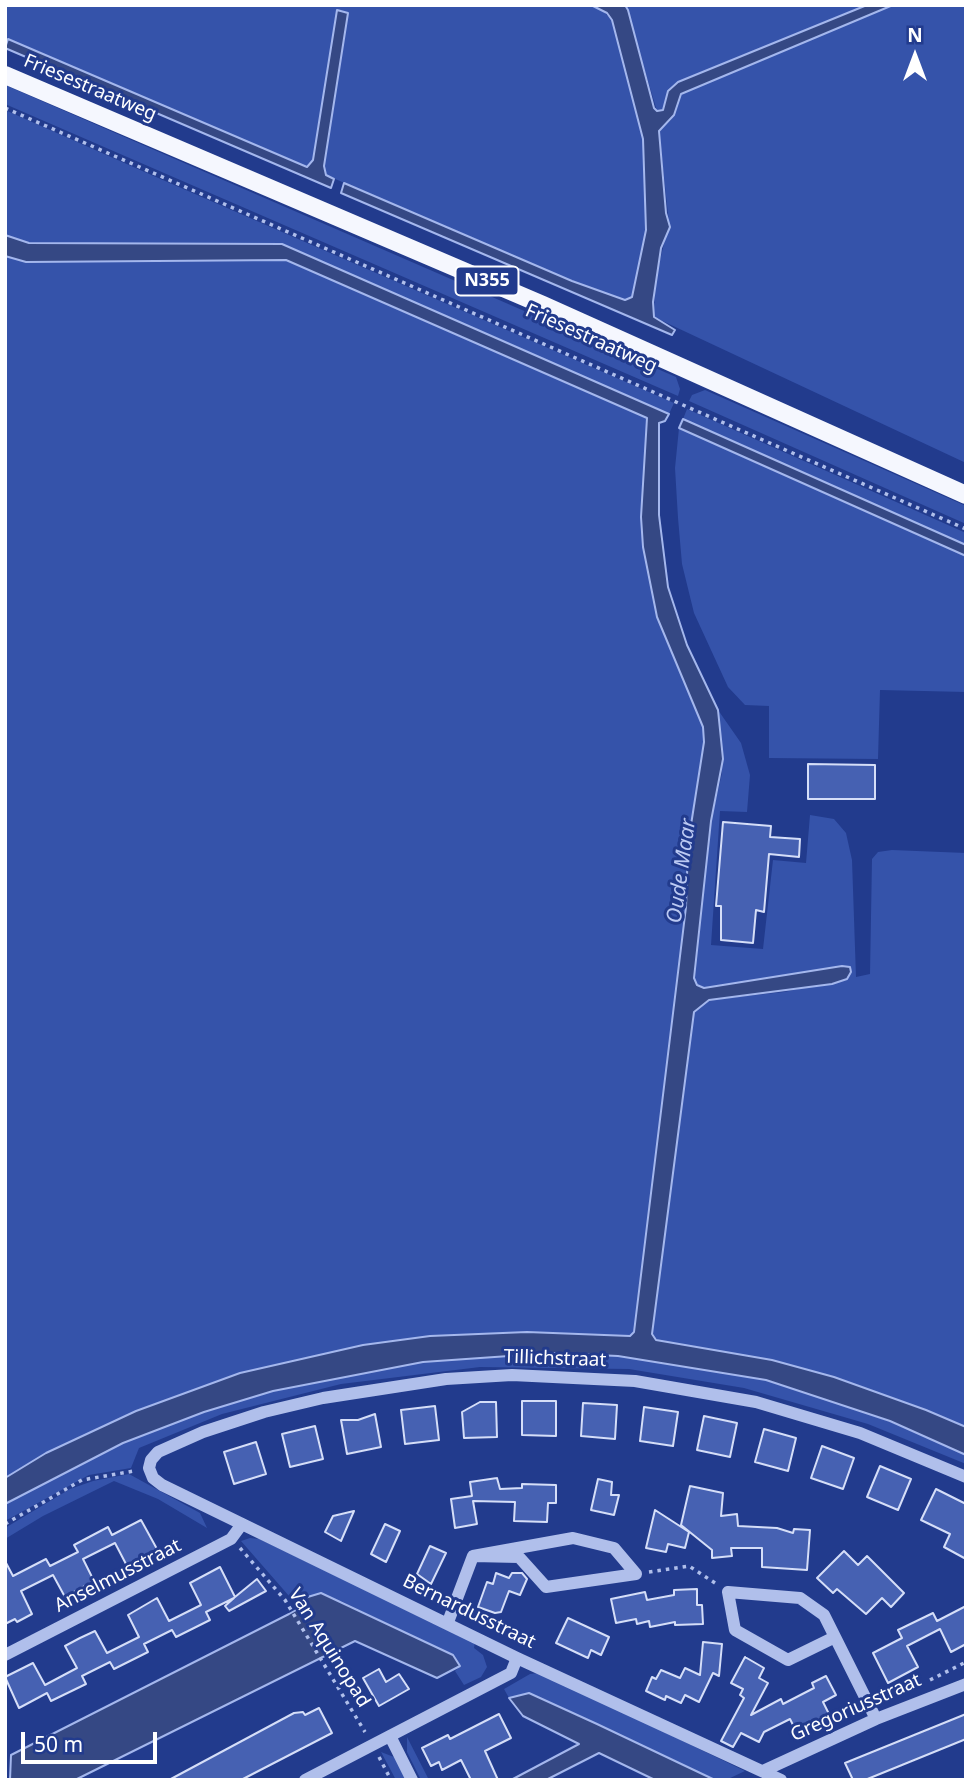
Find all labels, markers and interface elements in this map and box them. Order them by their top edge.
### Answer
north arrow [880,21,950,91]
text: N [907,22,923,48]
street label: Friesestraatweg [20,50,160,126]
road number: N355 [456,267,518,296]
street label: Friesestraatweg [521,300,661,378]
water label: Oude Maar [662,817,702,925]
street label: Tillichstraat [503,1346,607,1372]
street label: Anselmusstraat [51,1534,185,1618]
street label: Bernardusstraat [399,1570,539,1654]
street label: Van Aquinopad [283,1584,375,1712]
street label: Gregoriusstraat [787,1669,925,1747]
scale bar [24,1718,161,1762]
text: 50 m [34,1730,83,1758]

